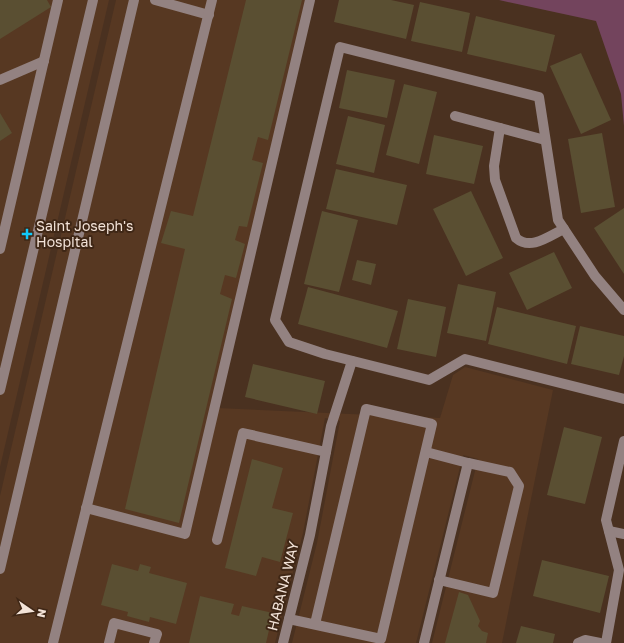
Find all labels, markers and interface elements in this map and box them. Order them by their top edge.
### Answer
place label: Saint Joseph's Hospital [36,217,133,250]
marker: Saint Joseph's Hospital [21,228,33,240]
street label: HABANA WAY [263,539,302,632]
north arrow [12,591,52,631]
text: N [35,608,50,619]

